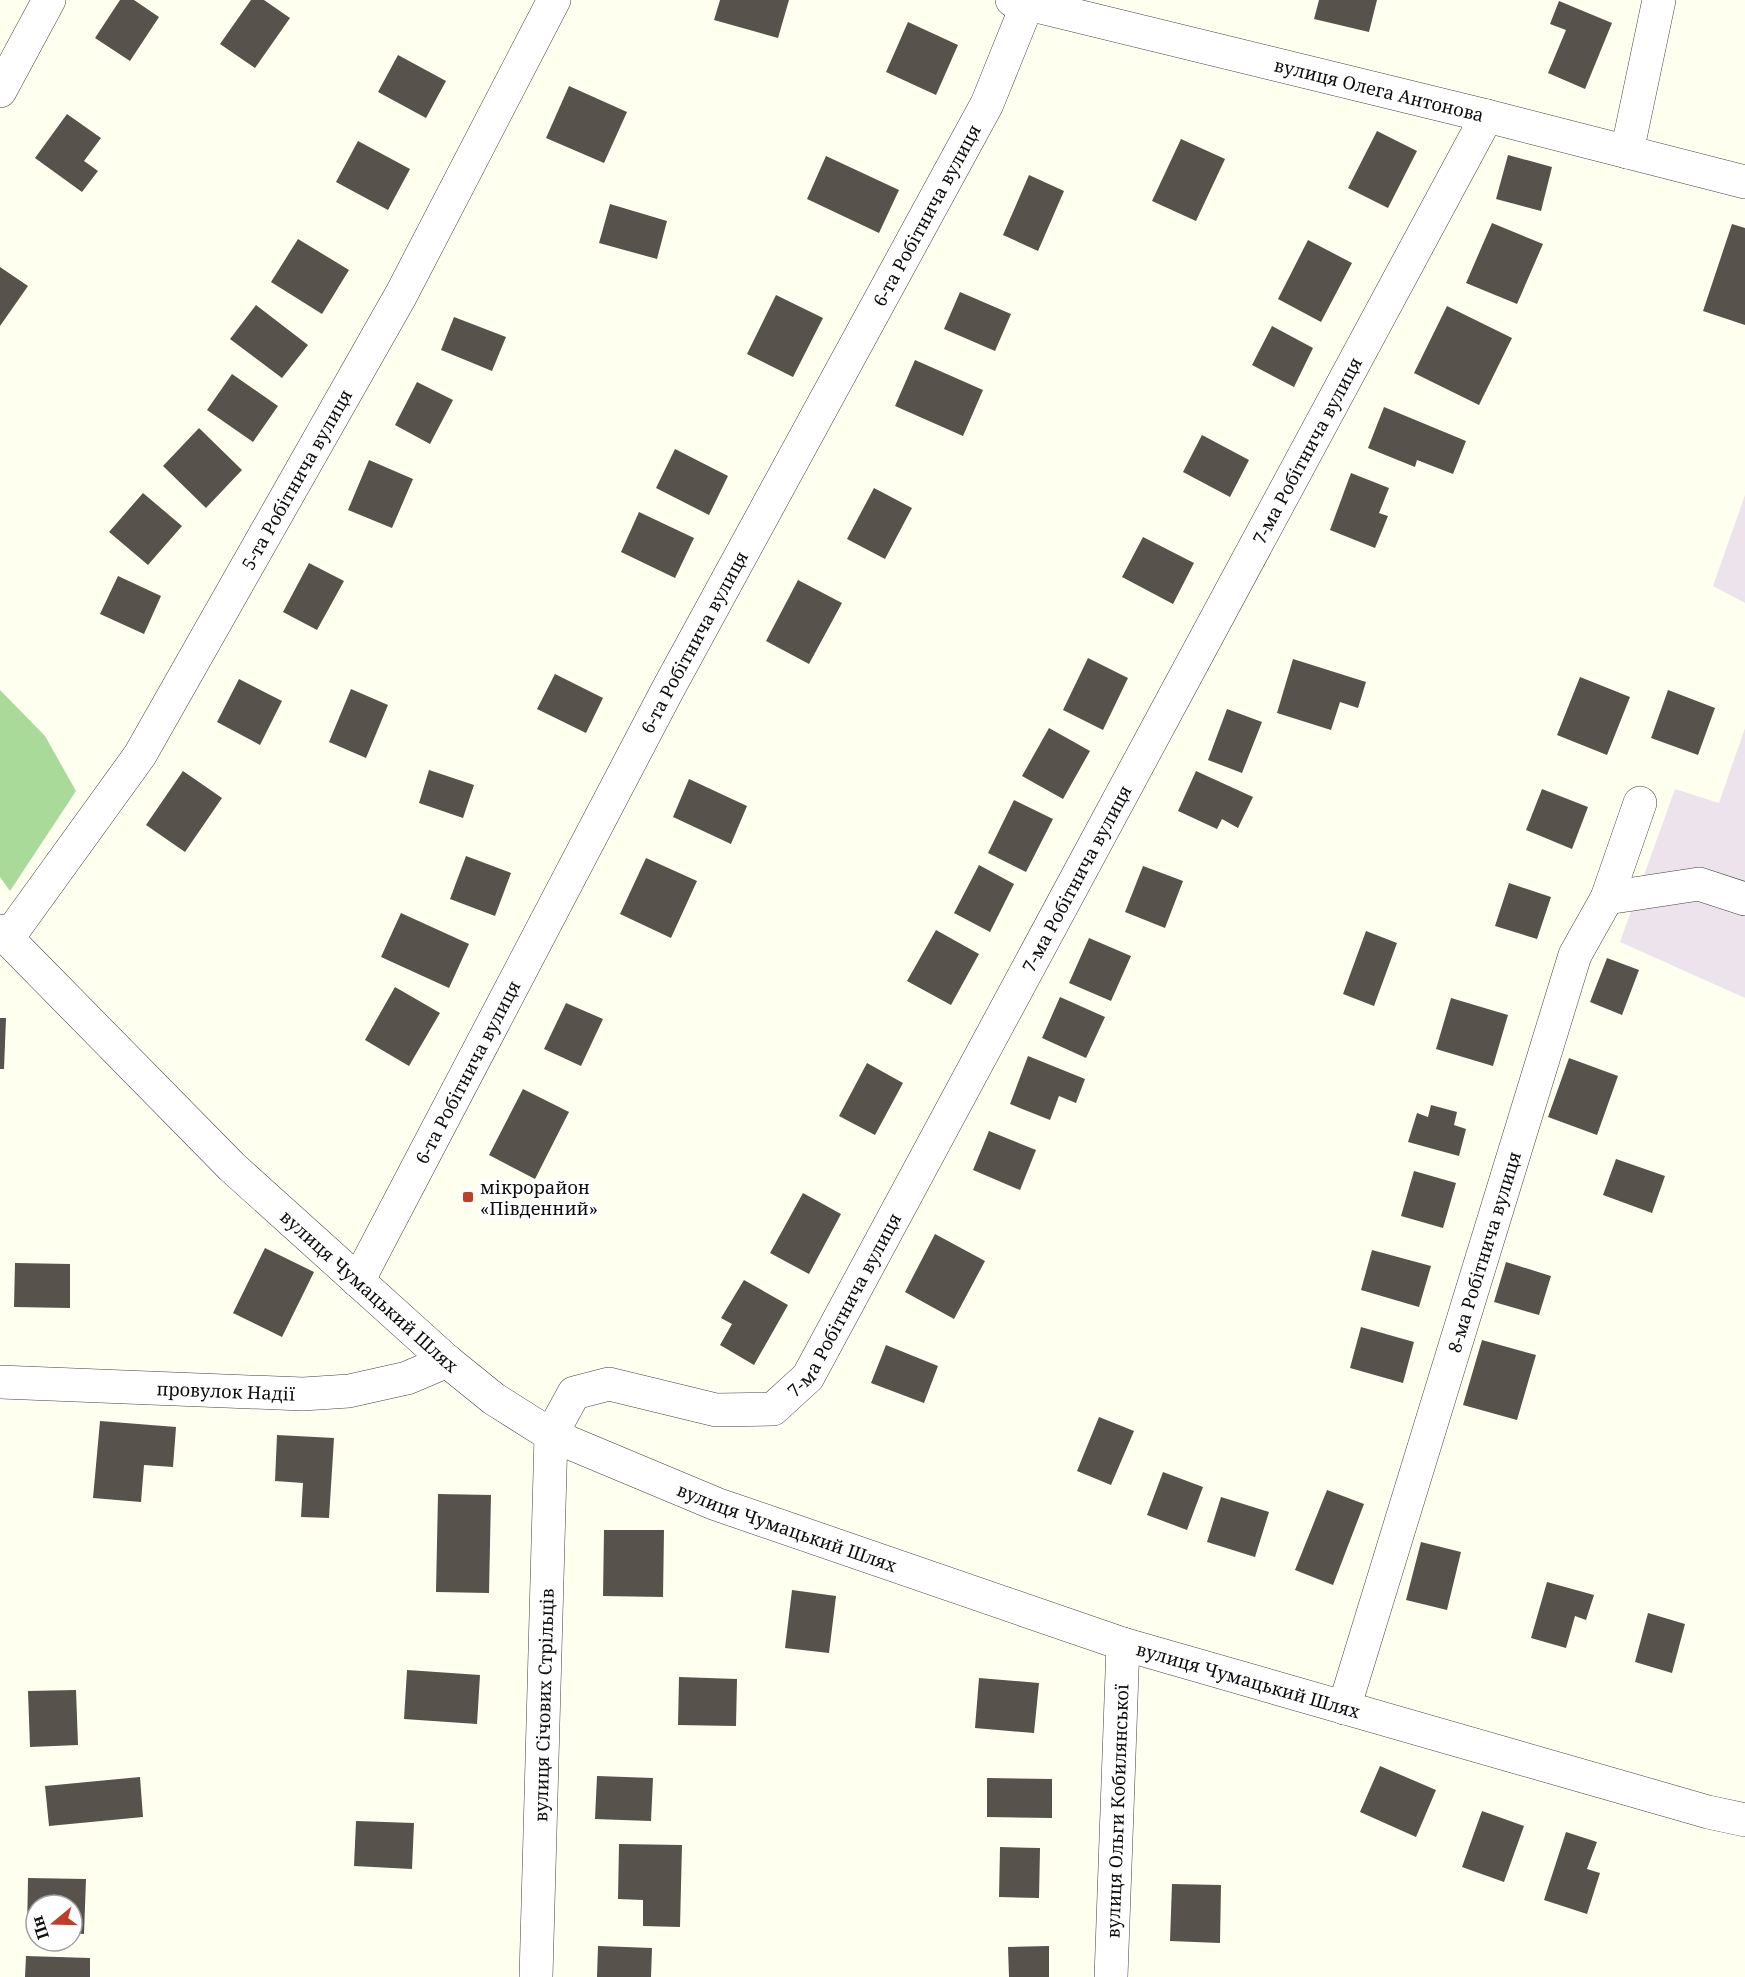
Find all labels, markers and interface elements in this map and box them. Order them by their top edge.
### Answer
street label: вулиця Олега Антонова [1272,52,1487,127]
street label: 6-та Робітнича вулиця [867,120,986,310]
street label: 7-ма Робітнича вулиця [1247,353,1367,548]
street label: 5-та Робітнича вулиця [236,385,357,574]
street label: 6-та Робітнича вулиця [635,547,753,737]
street label: 7-ма Робітнича вулиця [1016,781,1137,976]
street label: 6-та Робітнича вулиця [410,976,525,1168]
street label: 8-ма Робітнича вулиця [1442,1148,1526,1356]
place label: мікрорайон «Південний» [480,1175,598,1220]
marker: мікрорайон «Південний» [461,1190,475,1204]
street label: вулиця Чумацький Шлях [275,1204,464,1378]
street label: 7-ма Робітнича вулиця [782,1209,906,1402]
street label: провулок Надії [156,1376,296,1406]
street label: вулиця Чумацький Шлях [674,1477,901,1578]
street label: вулиця Січових Стрільців [528,1588,559,1822]
street label: вулиця Чумацький Шлях [1134,1636,1363,1724]
street label: вулиця Ольги Кобилянської [1100,1683,1134,1939]
north arrow [24,1893,84,1953]
text: Пн [25,1913,54,1943]

